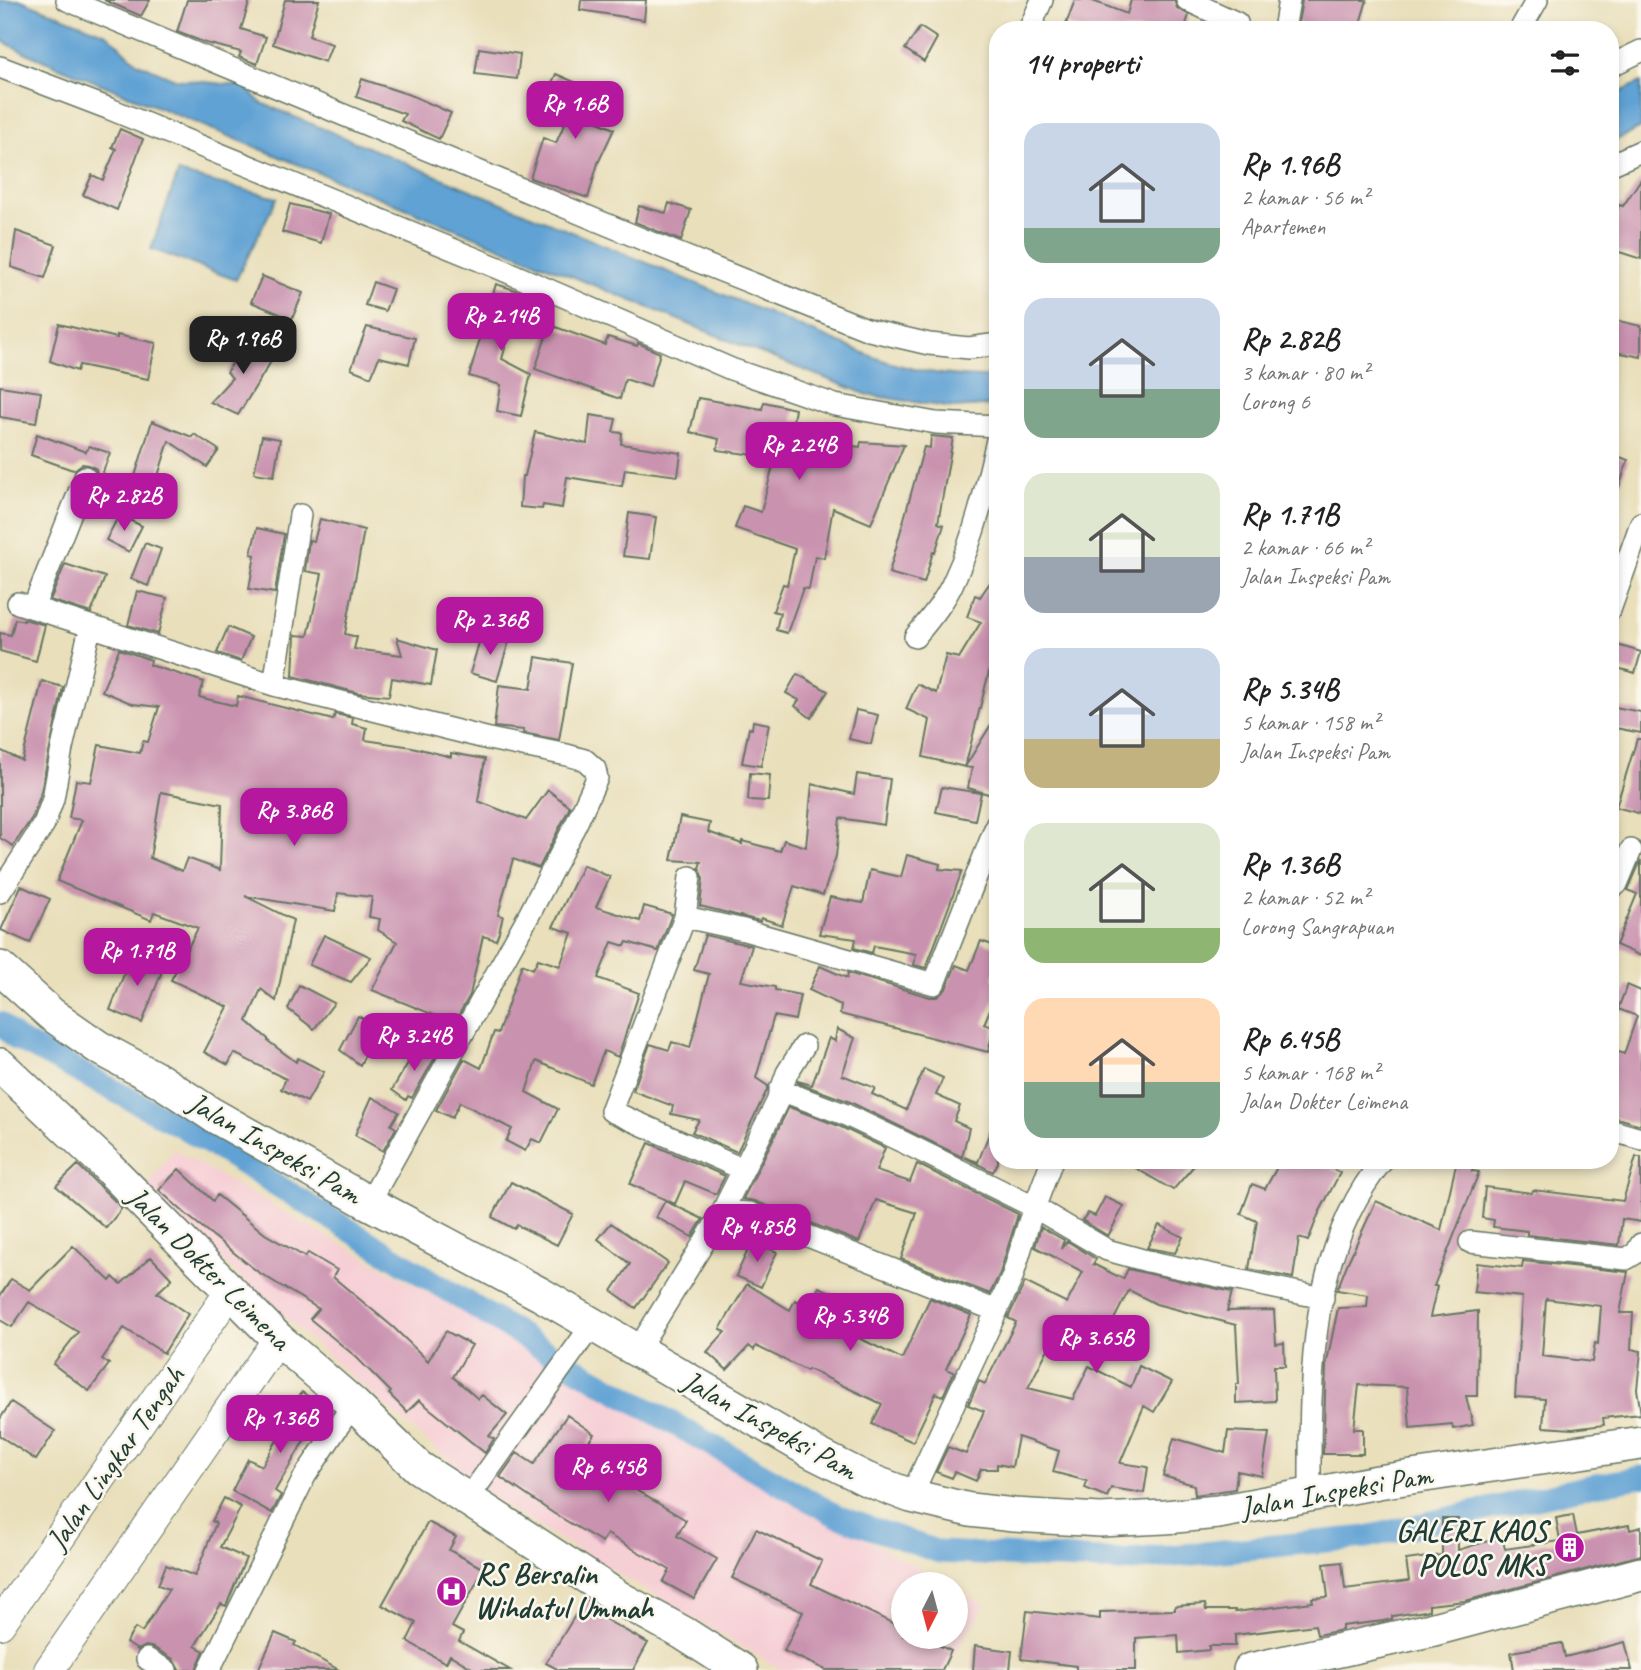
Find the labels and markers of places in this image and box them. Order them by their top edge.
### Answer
pin: Rp 1.6B [510,82,640,141]
pin: Rp 2.14B [429,294,573,353]
pin: Rp 1.96B [171,316,315,376]
pin: Rp 2.24B [727,422,871,482]
pin: Rp 2.82B [52,474,196,533]
pin: Rp 2.36B [418,598,562,657]
pin: Rp 3.86B [222,788,366,848]
pin: Rp 1.71B [65,928,209,988]
pin: Rp 3.24B [342,1014,486,1073]
pin: Rp 4.85B [685,1204,829,1264]
pin: Rp 5.34B [778,1294,922,1353]
pin: Rp 3.65B [1024,1316,1168,1375]
pin: Rp 1.36B [208,1396,352,1455]
pin: Rp 6.45B [536,1444,680,1504]
place label: GALERI KAOS POLOS MKS [1396,1512,1552,1584]
building icon: GALERI KAOS POLOS MKS [1553,1531,1587,1565]
place label: RS Bersalin Wihdatul Ummah [475,1555,655,1627]
hospital icon: RS Bersalin Wihdatul Ummah [435,1574,469,1608]

